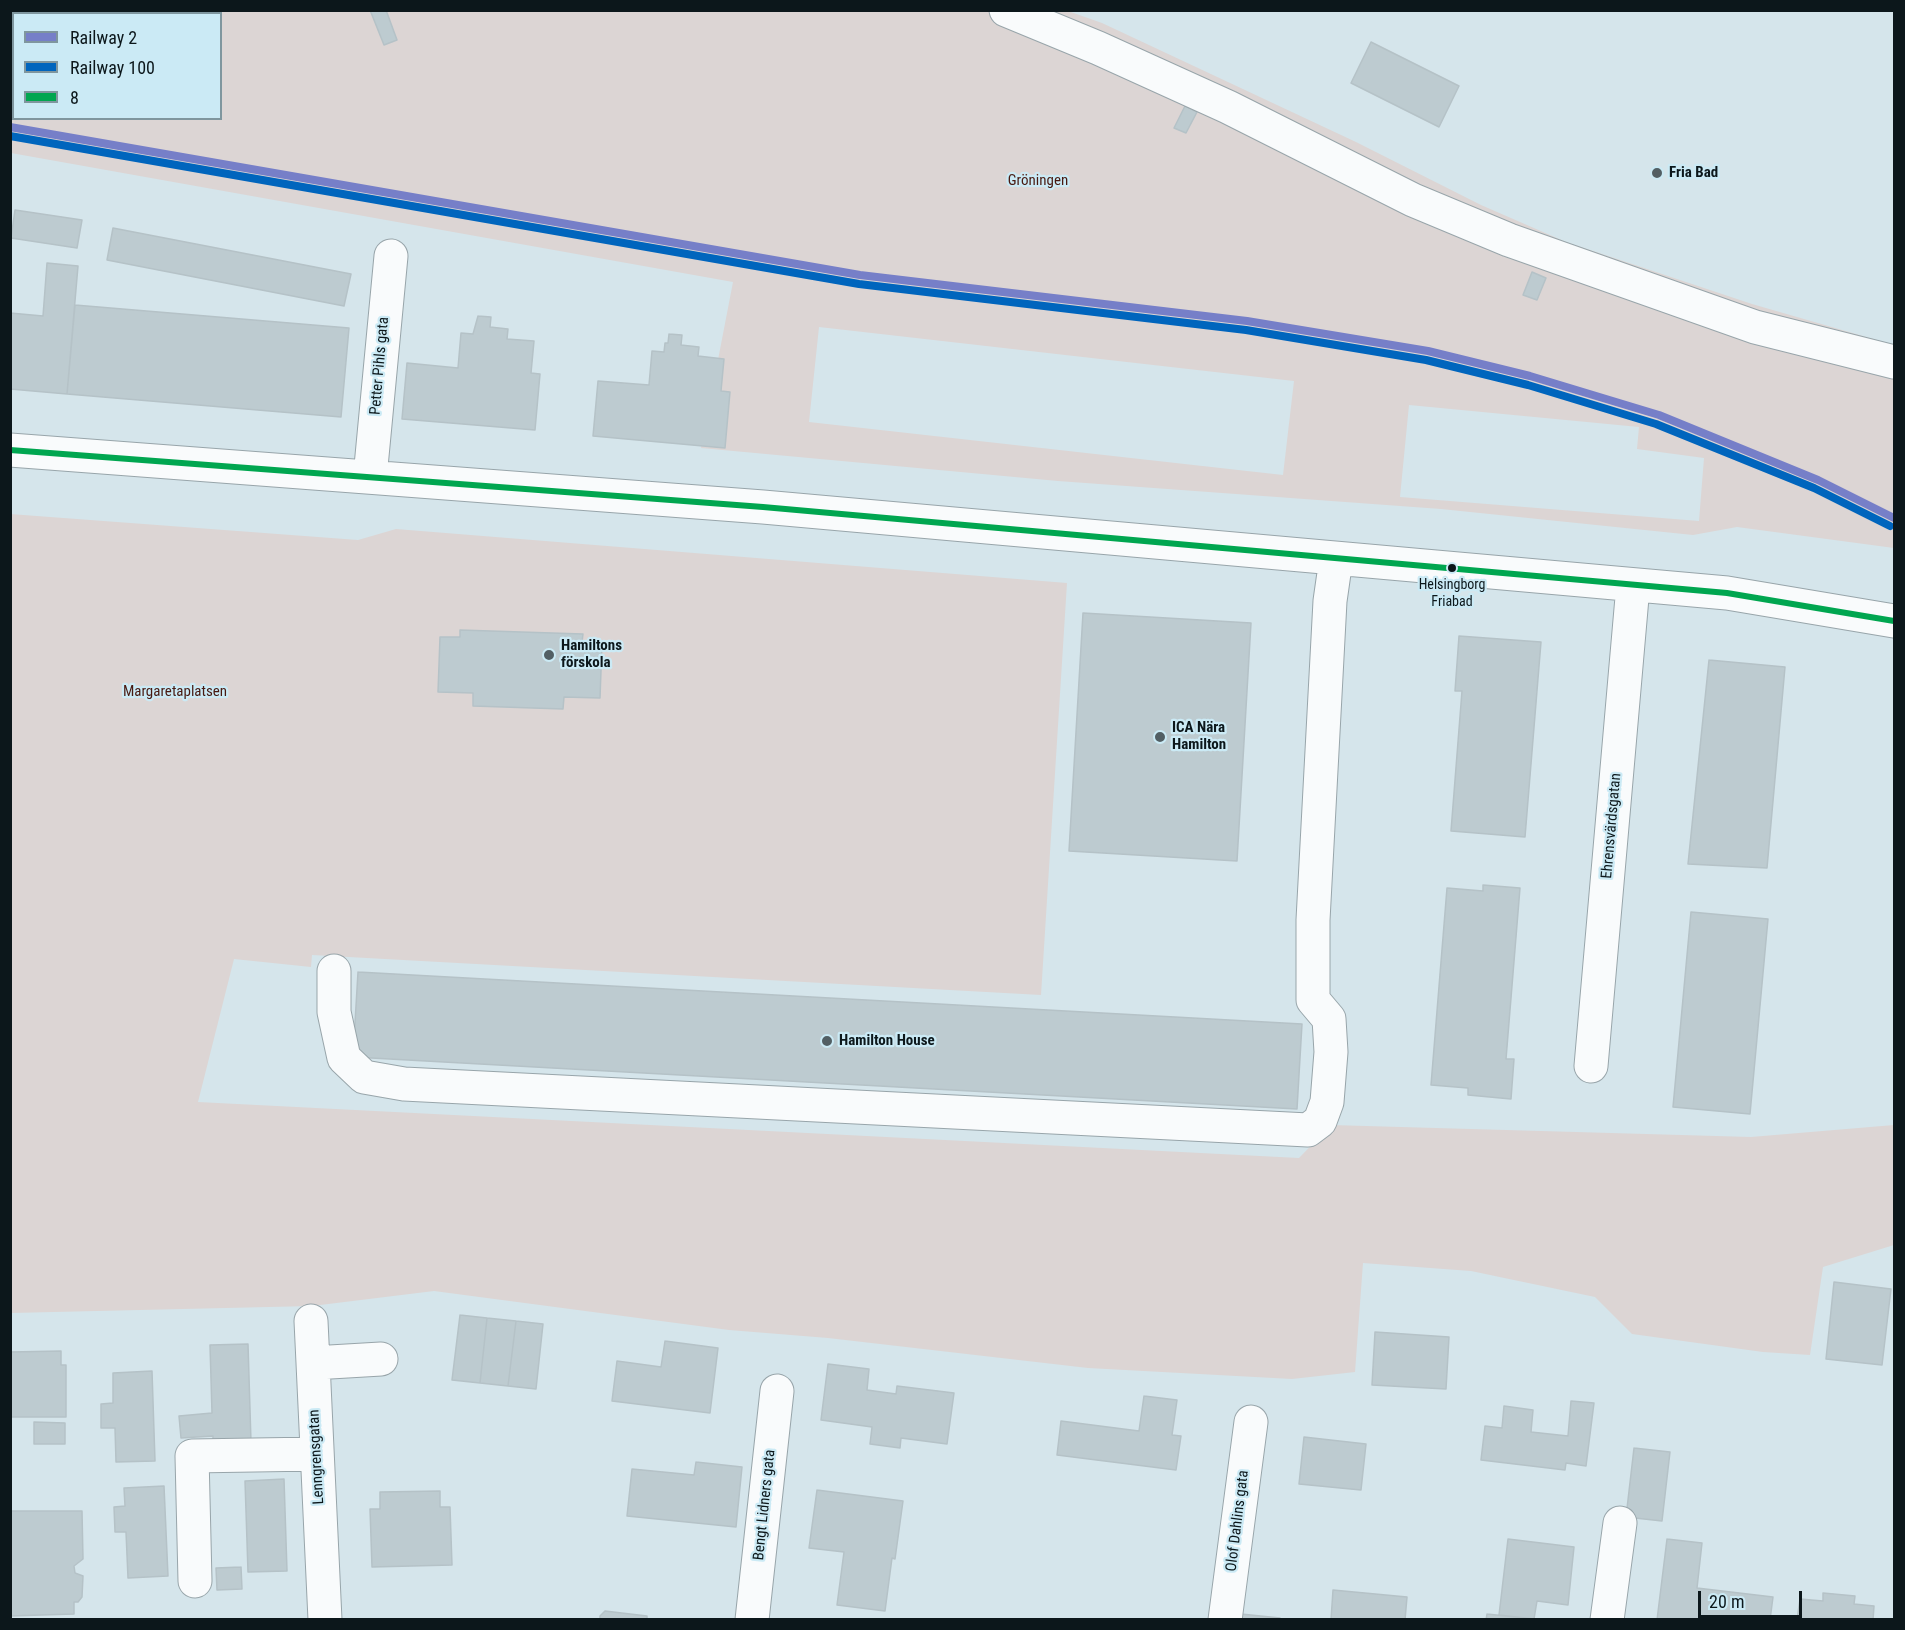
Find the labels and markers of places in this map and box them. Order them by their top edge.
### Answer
place label: Fria Bad [1669,164,1718,182]
marker: Fria Bad [1650,166,1664,180]
marker: Helsingborg Friabad [1446,562,1458,574]
place label: Helsingborg Friabad [1419,577,1485,610]
place label: Hamiltons förskola [561,637,622,672]
marker: Hamiltons förskola [542,648,556,662]
place label: ICA Nära Hamilton [1172,719,1226,754]
marker: ICA Nära Hamilton [1153,730,1167,744]
place label: Hamilton House [839,1032,935,1050]
marker: Hamilton House [820,1034,834,1048]

